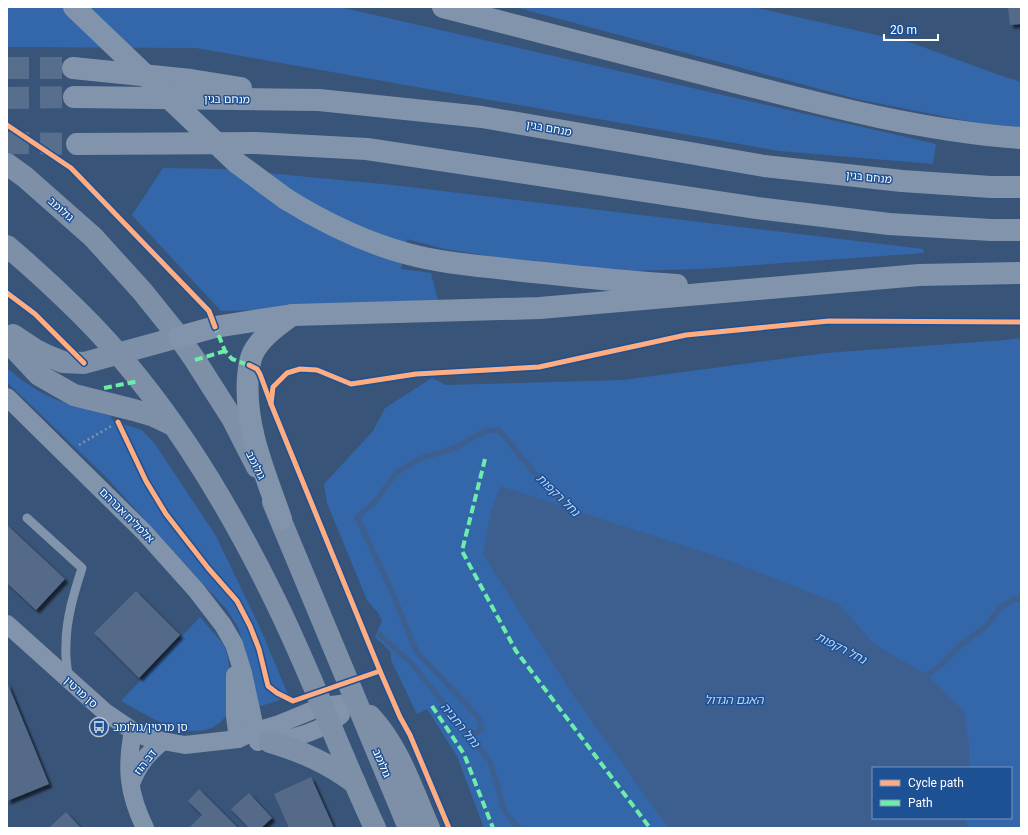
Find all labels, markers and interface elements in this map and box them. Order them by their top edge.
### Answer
scale bar [884,16,938,42]
text: 20 m [890,23,917,37]
street label: מנחם בגין [204,93,250,106]
street label: מנחם בגין [525,118,573,139]
street label: מנחם בגין [845,169,892,186]
street label: גולומב [45,194,76,224]
street label: גולומב [243,449,268,482]
water label: נחל רקפות [534,471,584,520]
street label: אלמליח אברהם [97,485,157,545]
water label: נחל רקפות [814,629,870,667]
street label: סן מרטין [61,674,100,711]
water label: האגם הגדול [704,693,765,707]
water label: נחל רחביה [438,700,483,751]
bus stop icon: סן מרטין/גולומב [88,716,110,738]
place label: סן מרטין/גולומב [113,721,188,734]
street label: דב הוז [132,747,159,777]
street label: גולומב [370,747,393,780]
legend [872,767,1012,819]
text: Cycle path [908,776,964,790]
text: Path [908,796,933,810]

